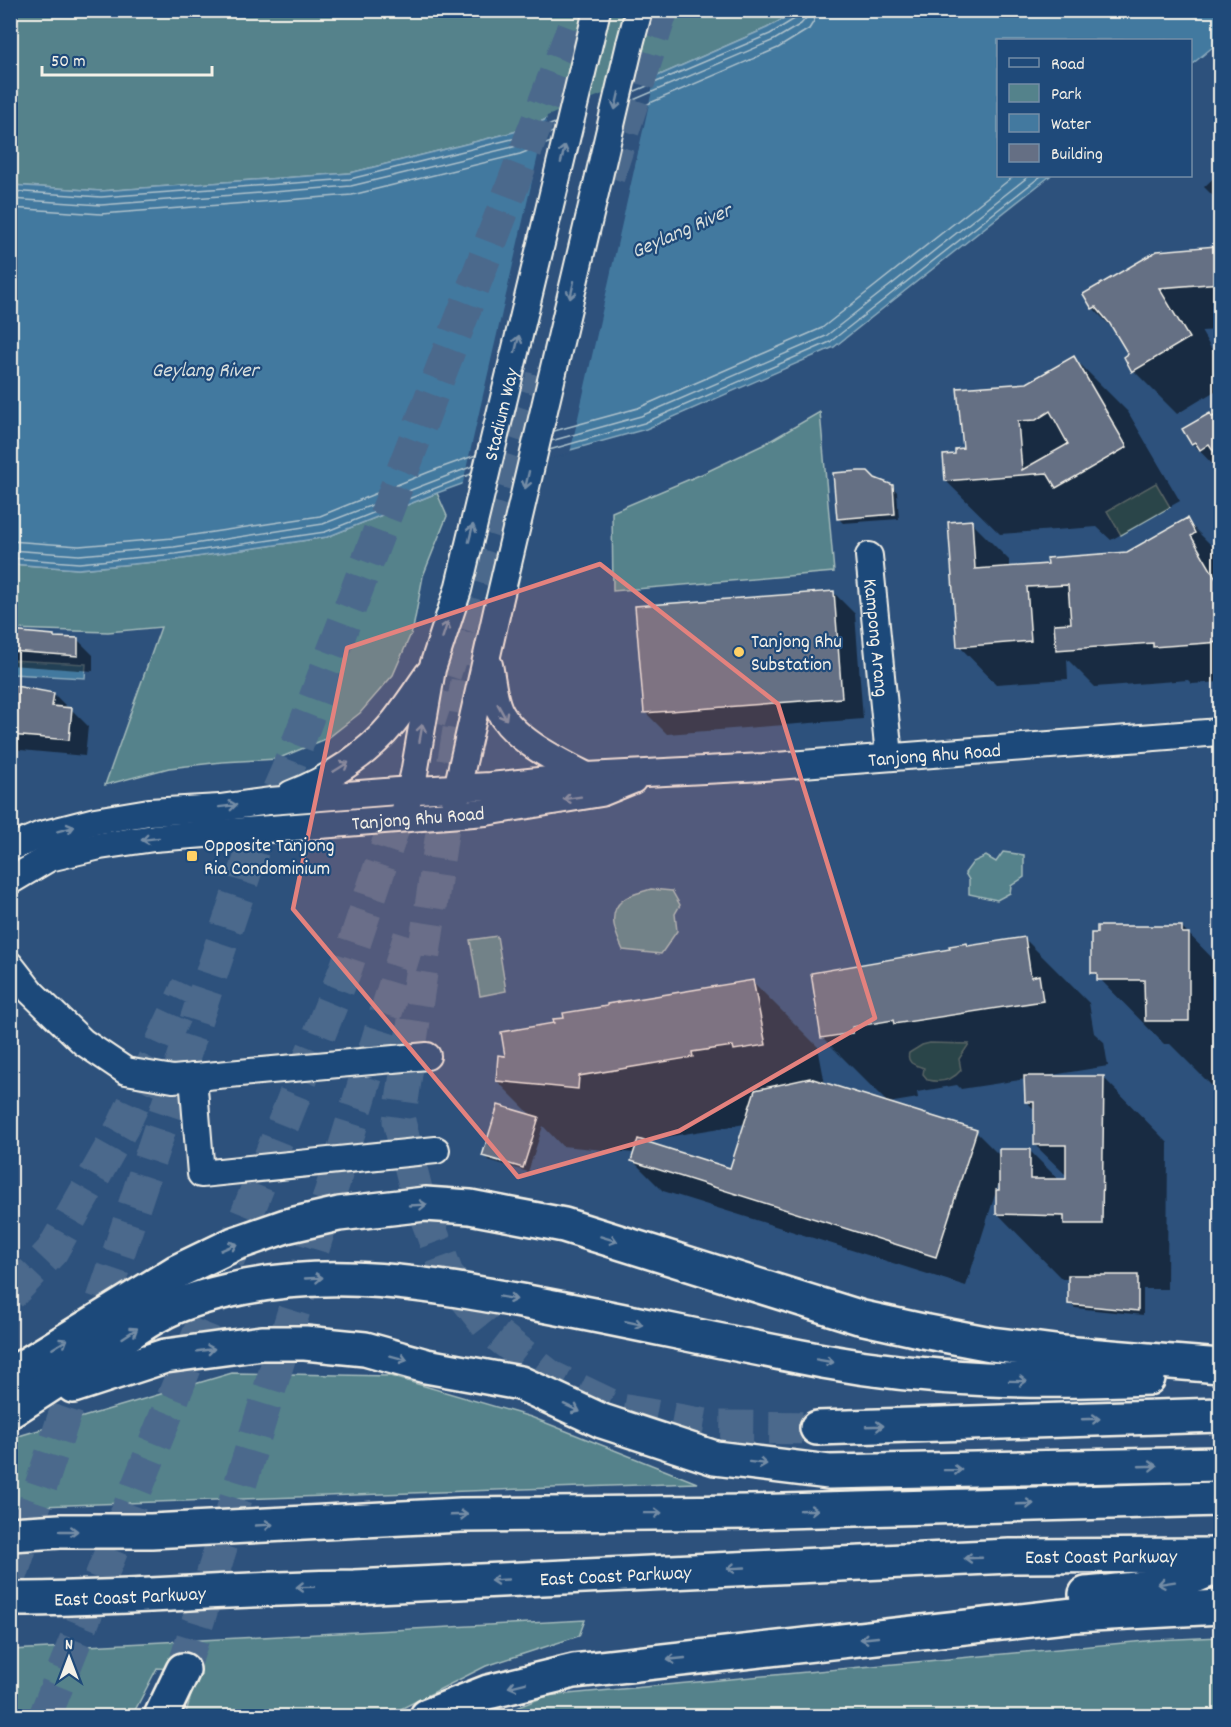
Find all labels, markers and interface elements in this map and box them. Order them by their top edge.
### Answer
scale bar [42,39,212,77]
legend [997,39,1192,177]
text: 50 m [51,50,86,75]
text: Road [1051,53,1085,78]
text: Park [1051,83,1082,108]
one-way arrow [611,90,622,110]
text: Water [1051,113,1091,138]
text: Building [1051,143,1103,168]
one-way arrow [558,145,570,164]
water label: Geylang River [627,196,739,268]
one-way arrow [566,281,578,300]
one-way arrow [512,335,524,354]
water label: Geylang River [152,357,261,387]
street label: Stadium Way [478,365,528,464]
one-way arrow [521,471,533,490]
one-way arrow [466,524,478,543]
street label: Kampong Arang [854,577,894,698]
one-way arrow [440,621,451,640]
place label: Tanjong Rhu Substation [751,629,842,680]
marker: Tanjong Rhu Substation [732,645,746,659]
one-way arrow [496,703,508,720]
one-way arrow [416,724,427,743]
street label: Tanjong Rhu Road [867,738,1002,776]
one-way arrow [332,760,349,772]
one-way arrow [563,793,583,804]
one-way arrow [218,801,238,812]
street label: Tanjong Rhu Road [351,801,486,839]
one-way arrow [56,823,75,834]
one-way arrow [141,833,161,844]
place label: Opposite Tanjong Ria Condominium [204,833,334,884]
marker: Opposite Tanjong Ria Condominium [185,849,199,863]
one-way arrow [408,1199,428,1210]
one-way arrow [599,1234,618,1245]
one-way arrow [219,1241,238,1252]
one-way arrow [304,1273,324,1284]
one-way arrow [497,1293,517,1304]
one-way arrow [623,1318,643,1329]
one-way arrow [121,1327,138,1339]
one-way arrow [51,1338,68,1350]
one-way arrow [195,1344,215,1355]
one-way arrow [389,1353,408,1364]
one-way arrow [814,1356,834,1367]
one-way arrow [1008,1375,1028,1386]
one-way arrow [563,1402,581,1414]
one-way arrow [1081,1413,1101,1425]
one-way arrow [865,1420,885,1432]
one-way arrow [748,1458,768,1469]
one-way arrow [1137,1461,1157,1472]
one-way arrow [942,1465,962,1476]
one-way arrow [1014,1498,1034,1510]
one-way arrow [798,1504,818,1516]
one-way arrow [643,1507,663,1519]
one-way arrow [448,1510,468,1521]
one-way arrow [253,1520,273,1531]
one-way arrow [58,1525,78,1537]
street label: East Coast Parkway [1025,1544,1178,1573]
one-way arrow [964,1552,984,1563]
street label: East Coast Parkway [539,1560,693,1595]
one-way arrow [727,1563,747,1574]
one-way arrow [490,1574,510,1585]
one-way arrow [1156,1578,1176,1589]
street label: East Coast Parkway [54,1581,208,1616]
one-way arrow [295,1582,315,1593]
north arrow [39,1628,99,1688]
one-way arrow [860,1633,880,1644]
text: N [65,1634,73,1657]
one-way arrow [666,1654,686,1665]
one-way arrow [508,1680,527,1691]

